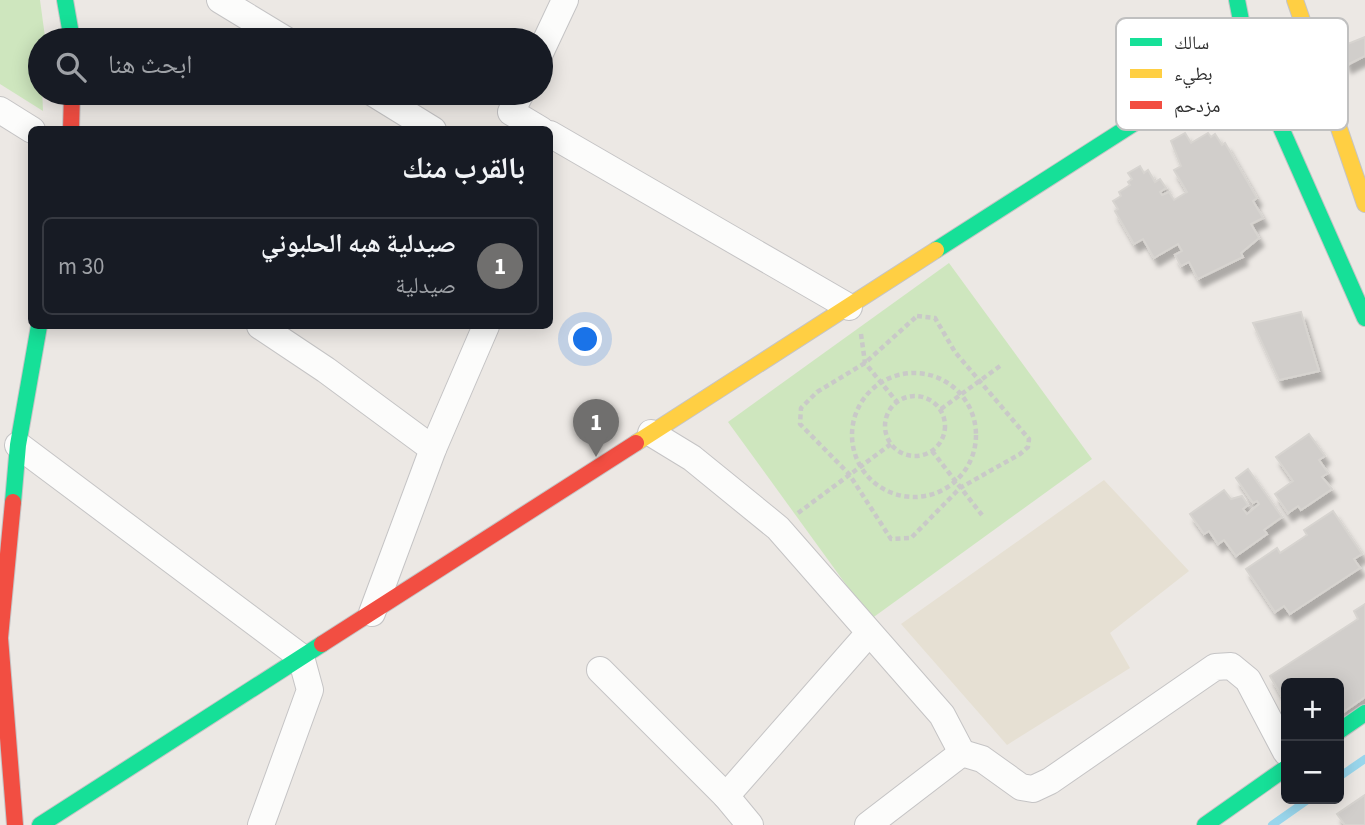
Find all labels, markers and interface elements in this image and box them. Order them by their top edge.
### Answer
legend [1116,18,1348,130]
search box [28,28,553,105]
text: سالك [1174,30,1209,57]
text: ابحث هنا [108,46,192,83]
icon: search [52,48,90,86]
text: بطيء [1174,61,1213,89]
text: مزدحم [1174,93,1220,120]
text: بالقرب منك [402,147,525,190]
text: صيدلية هبه الحلبوني [261,225,456,262]
text: 30 m [58,250,105,283]
text: 1 [494,250,506,283]
text: صيدلية [395,269,456,302]
your location [568,322,602,356]
pin: 1 [573,399,619,457]
map controls [1281,678,1344,804]
button: + [1281,678,1344,741]
button: − [1281,741,1344,804]

